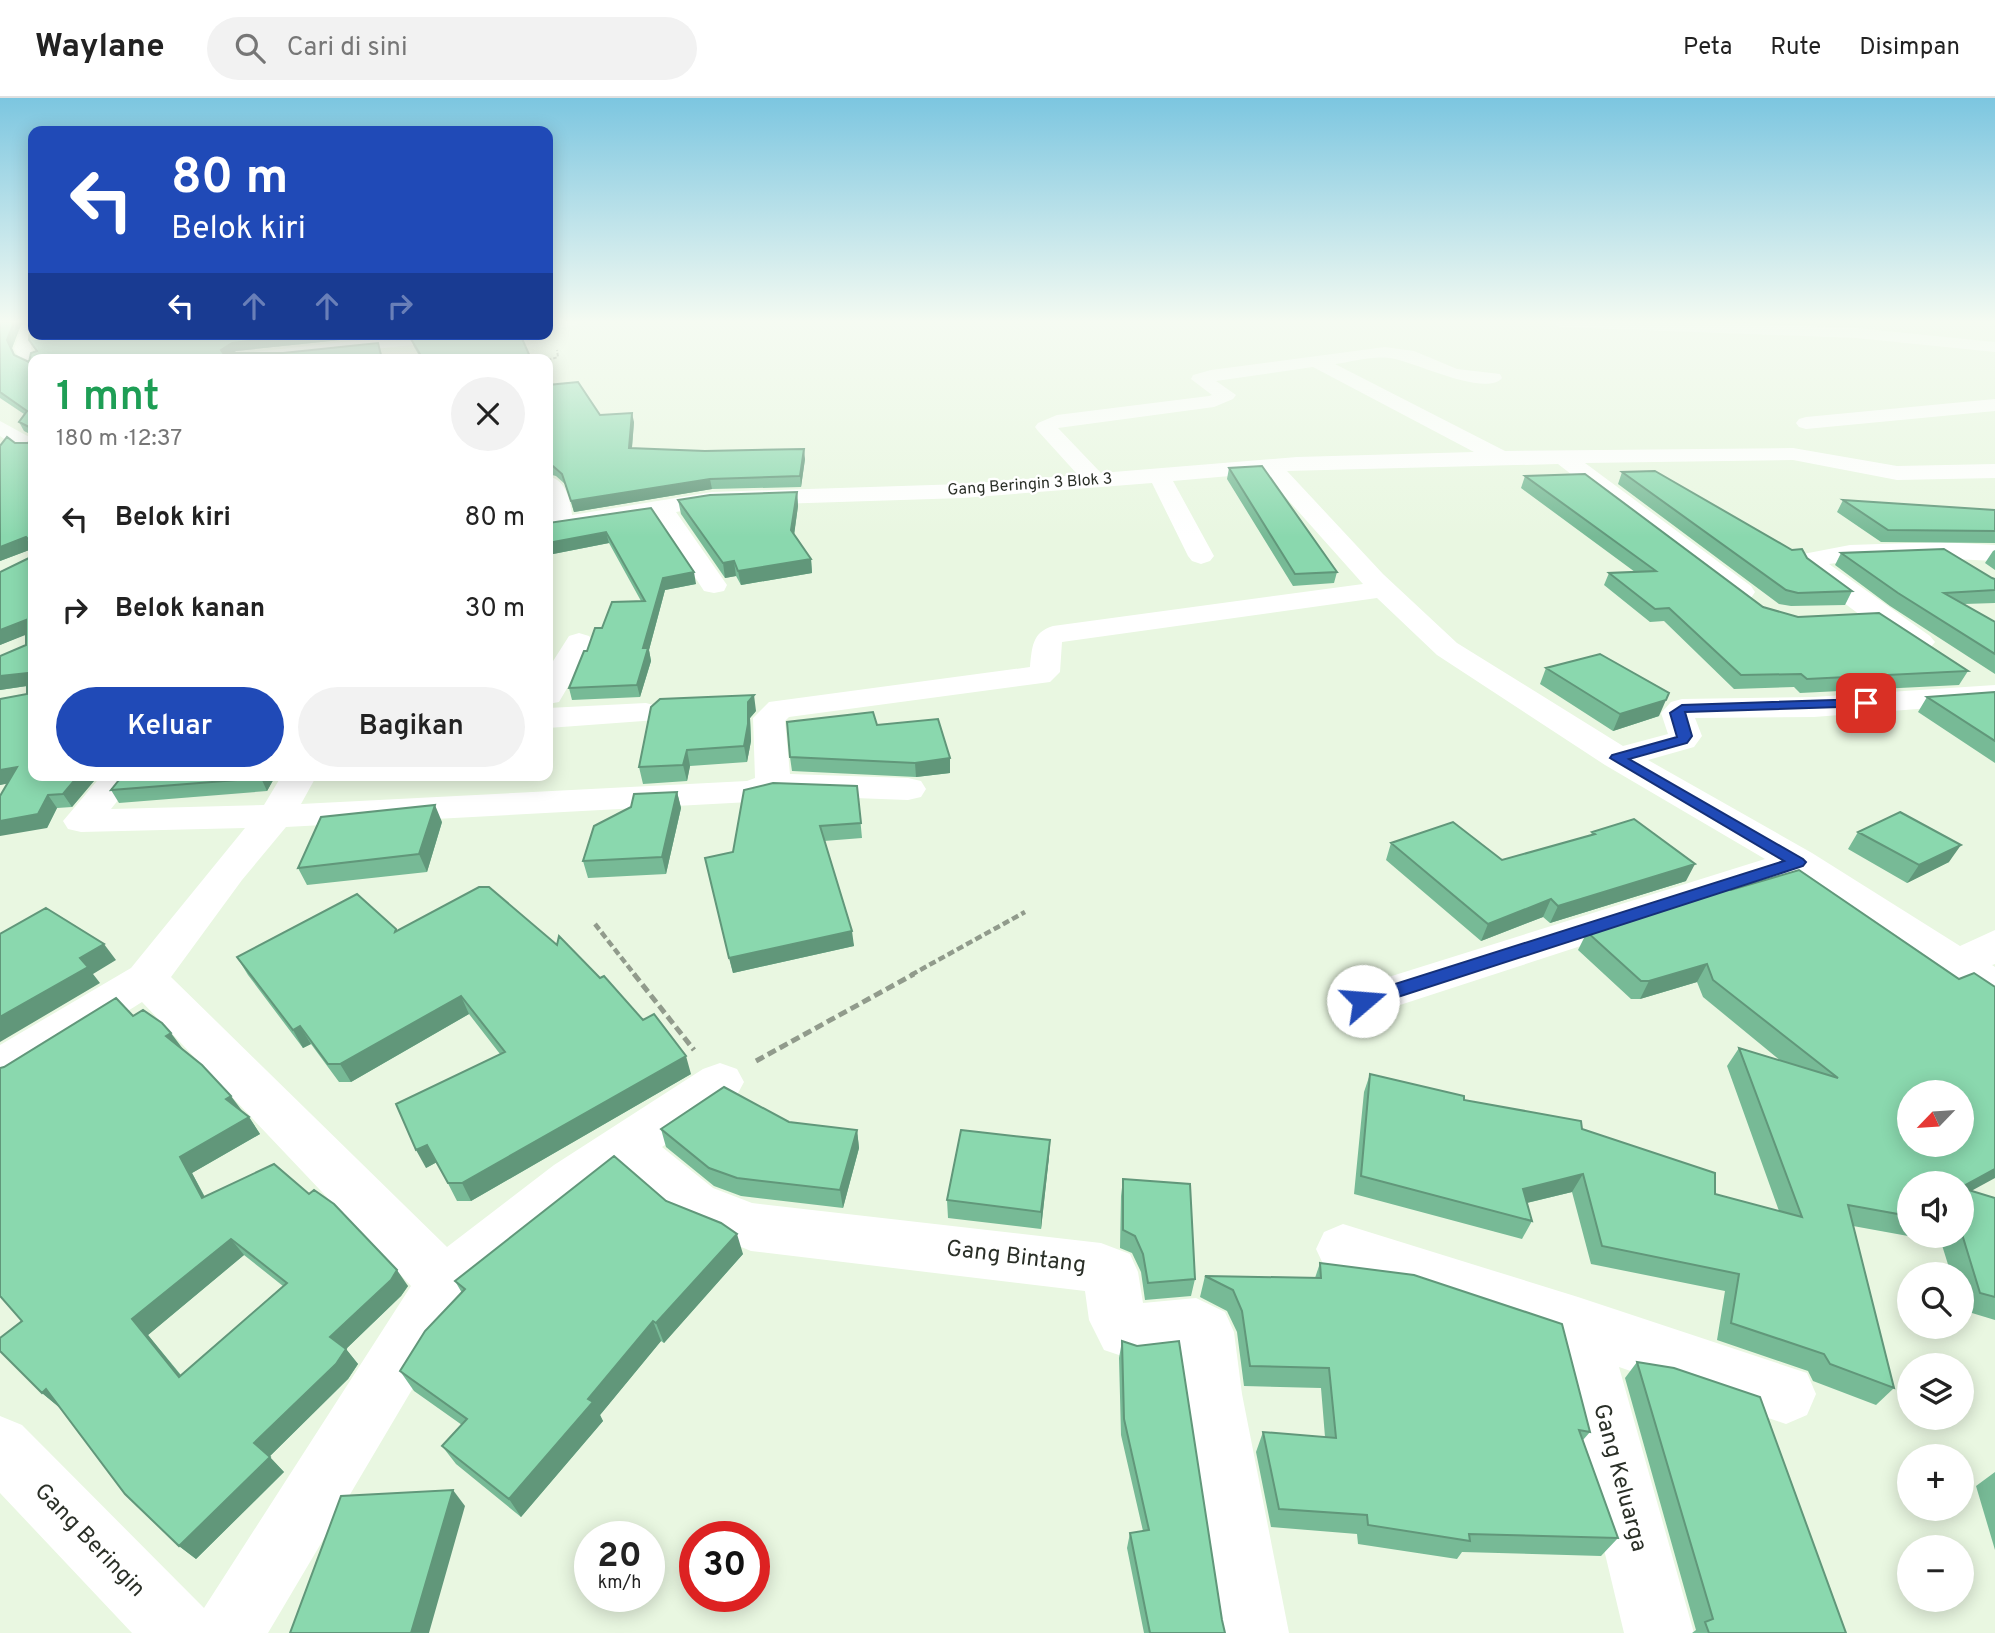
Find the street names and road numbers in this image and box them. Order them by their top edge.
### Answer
street label: Gang Beringin 3 Blok 3 [947,469,1113,501]
street label: Gang Bintang [944,1235,1088,1281]
street label: Gang Keluarga [1585,1401,1653,1555]
street label: Gang Beringin [27,1478,151,1604]

